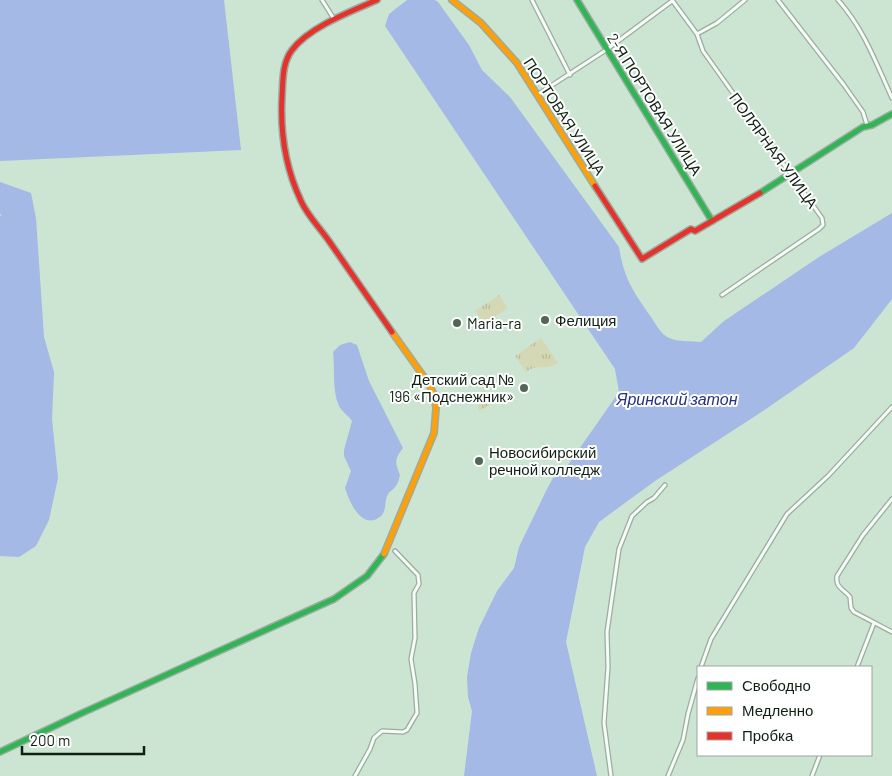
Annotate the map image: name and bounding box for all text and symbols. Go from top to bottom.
street label: 2-Я ПОРТОВАЯ УЛИЦА [604,30,706,178]
street label: ПОРТОВАЯ УЛИЦА [520,54,610,178]
street label: ПОЛЯРНАЯ УЛИЦА [726,89,822,211]
place label: Фелиция [555,311,616,329]
place label: Maria-ra [467,314,521,332]
marker: Фелиция [539,314,551,326]
marker: Maria-ra [451,317,463,329]
place label: Детский сад № 196 «Подснежник» [389,370,514,405]
marker: Детский сад № 196 «Подснежник» [518,382,530,394]
water label: Яринский затон [616,389,738,408]
place label: Новосибирский речной колледж [489,443,600,478]
marker: Новосибирский речной колледж [473,455,485,467]
legend [697,666,872,756]
text: Свободно [742,676,811,694]
text: Медленно [742,701,813,719]
scale bar [22,724,145,756]
text: Пробка [742,726,794,744]
text: 200 m [30,731,70,749]

